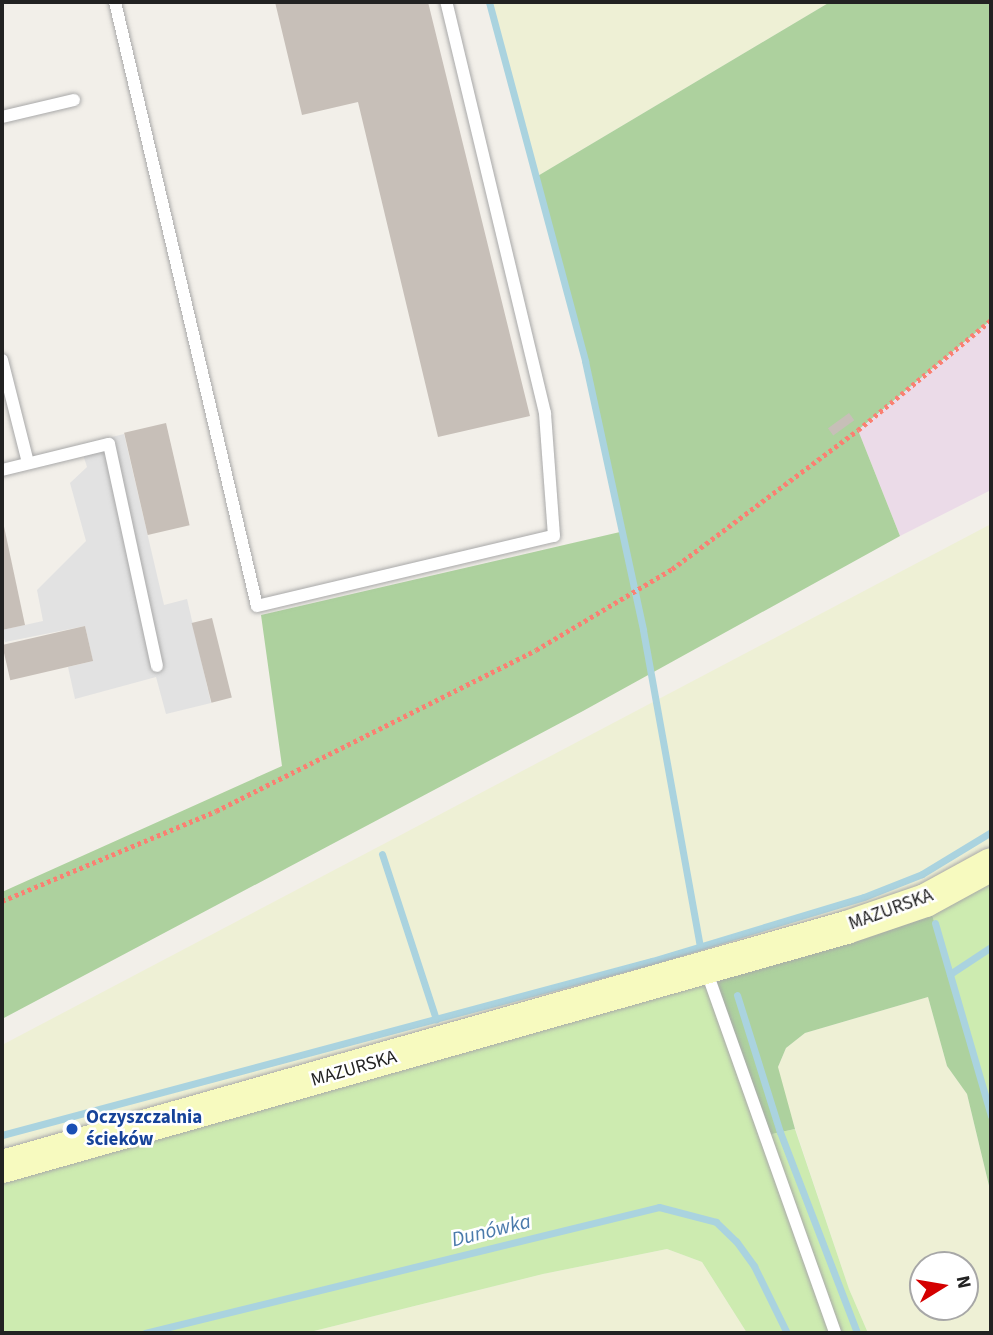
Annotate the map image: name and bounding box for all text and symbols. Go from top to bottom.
street label: MAZURSKA [846,884,936,936]
street label: MAZURSKA [309,1046,399,1092]
place label: Oczyszczalnia ścieków [86,1107,202,1151]
marker: Oczyszczalnia ścieków [64,1121,80,1137]
water label: Dunówka [449,1208,533,1252]
north arrow [909,1251,979,1321]
text: N [949,1273,978,1291]

